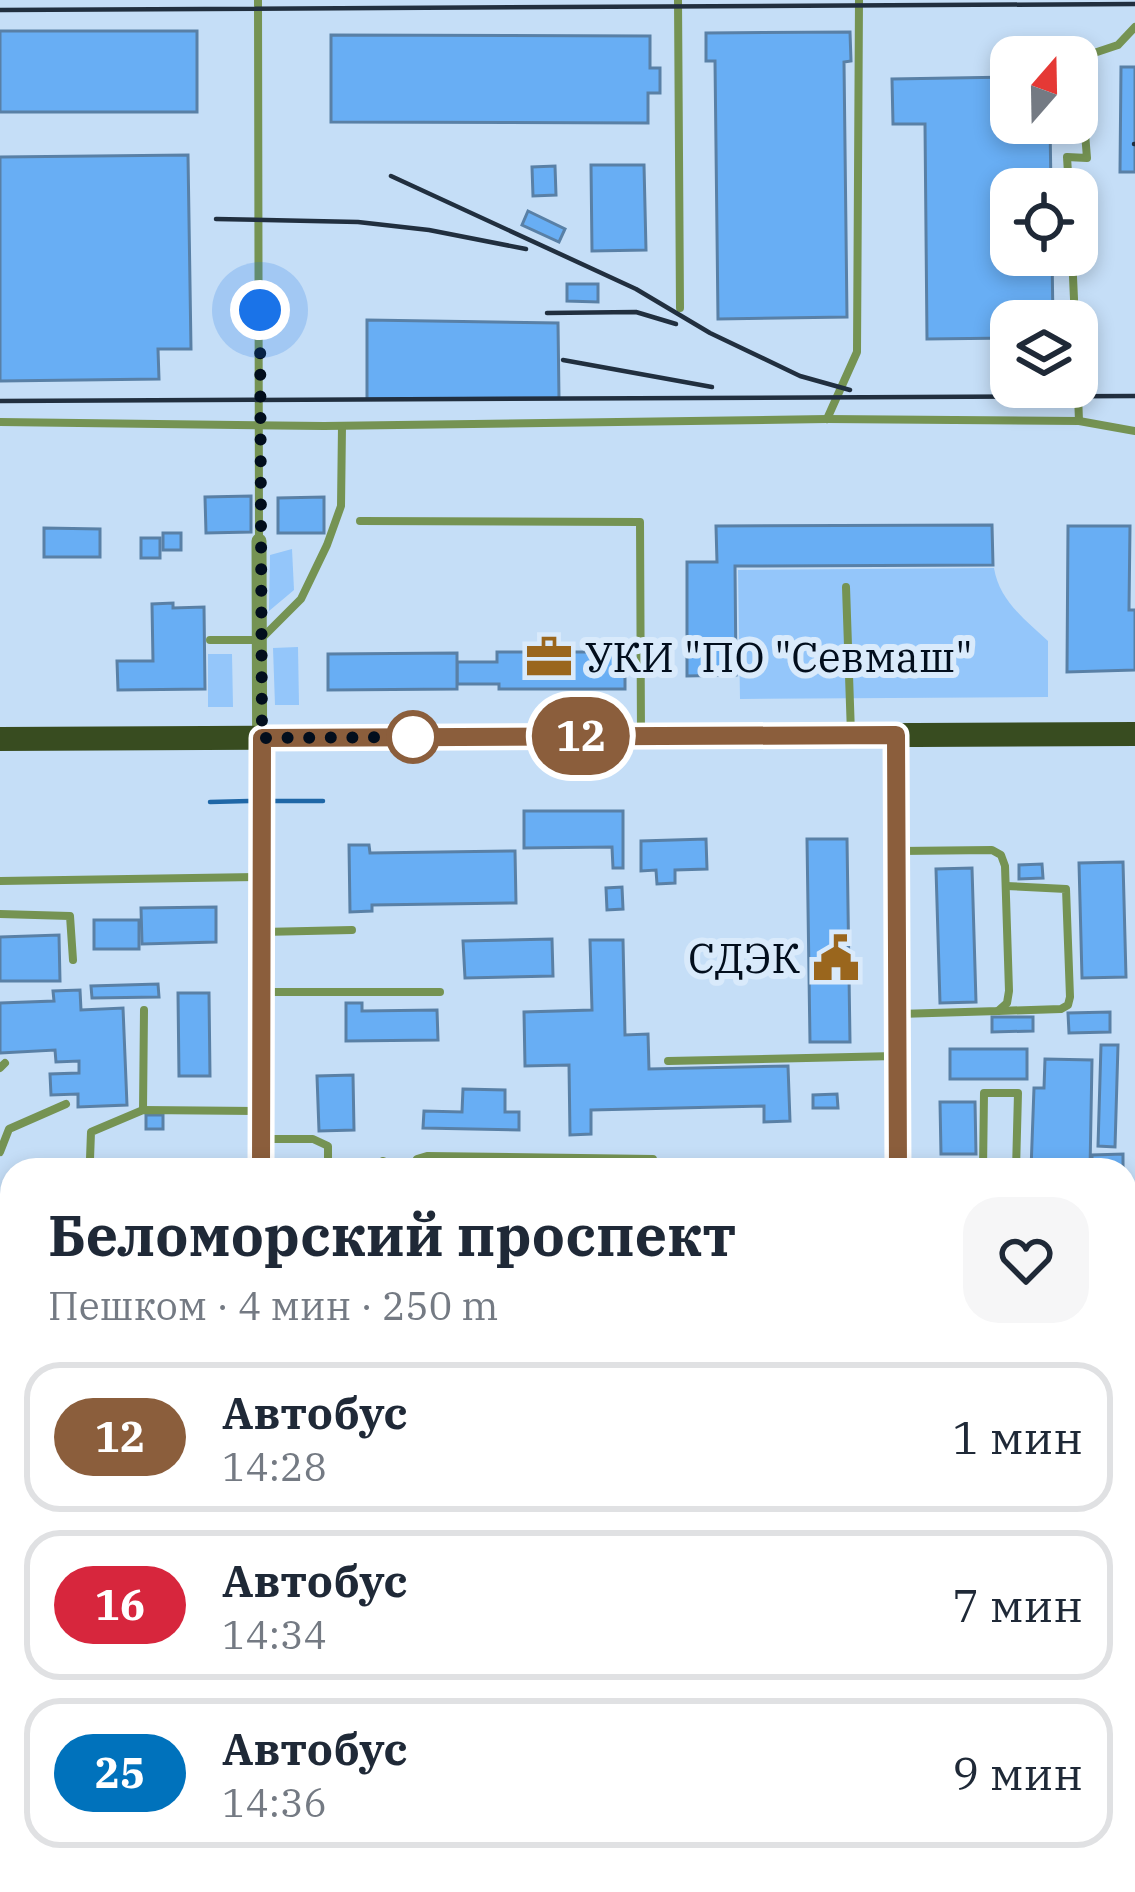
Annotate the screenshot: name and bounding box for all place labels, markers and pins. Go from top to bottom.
place label: УКИ "ПО "Севмаш" [585,629,973,684]
office icon: УКИ "ПО "Севмаш" [524,632,574,682]
unlabelled marker [388,712,438,762]
place label: СДЭК [688,930,800,985]
public building icon: СДЭК [811,933,861,983]

